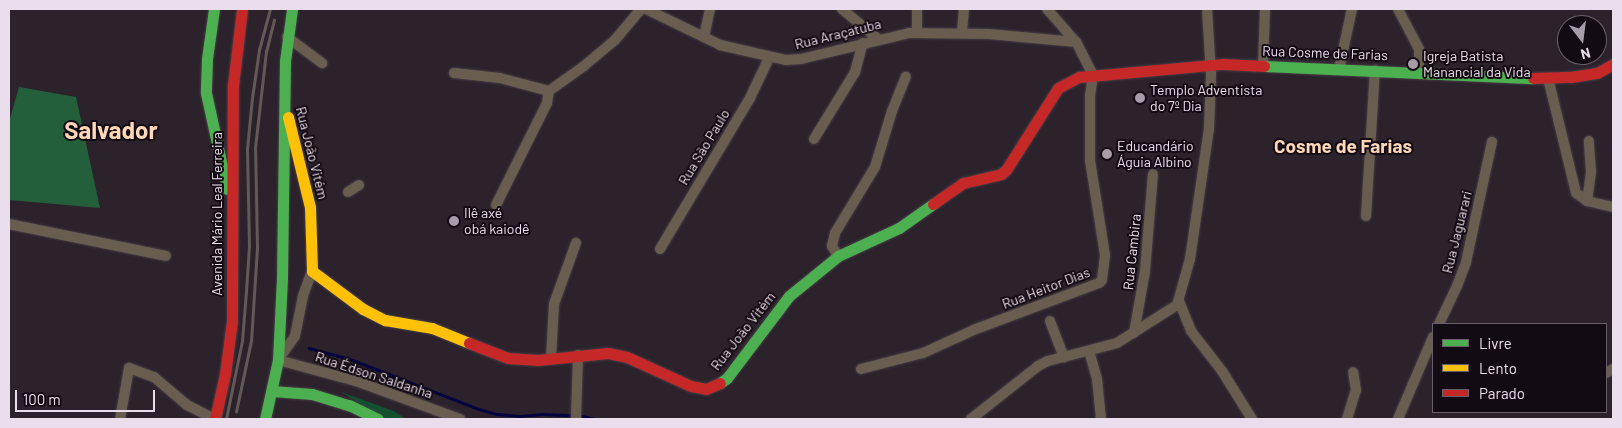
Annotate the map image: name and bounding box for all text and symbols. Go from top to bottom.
street label: Rua Araçatuba [793,15,883,53]
north arrow [1557,15,1607,65]
street label: Rua Cosme de Farias [1262,42,1388,64]
text: N [1579,45,1592,63]
place label: Igreja Batista Manancial da Vida [1423,48,1531,80]
marker: Igreja Batista Manancial da Vida [1407,58,1419,70]
place label: Templo Adventista do 7º Dia [1150,82,1262,114]
marker: Templo Adventista do 7º Dia [1134,92,1146,104]
street label: Rua João Vitém [292,105,332,201]
street label: Rua São Paulo [675,106,733,188]
district label: Salvador [64,116,158,144]
street label: Avenida Mário Leal Ferreira [209,132,225,296]
district label: Cosme de Farias [1274,135,1412,157]
place label: Educandário Águia Albino [1117,138,1194,170]
marker: Educandário Águia Albino [1101,148,1113,160]
street label: Rua Jaguarari [1439,189,1475,275]
place label: Ilê axé obá kaiodê [464,205,530,238]
street label: Rua Cambira [1120,213,1144,291]
marker: Ilê axé obá kaiodê [448,215,460,227]
street label: Rua Heitor Dias [1000,264,1092,312]
street label: Rua João Vitém [707,288,779,374]
legend [1432,323,1607,413]
text: Livre [1479,334,1512,352]
street label: Rua Édson Saldanha [313,348,435,402]
text: Lento [1479,359,1517,377]
scale bar [18,380,158,412]
text: Parado [1479,384,1525,402]
text: 100 m [23,390,61,408]

